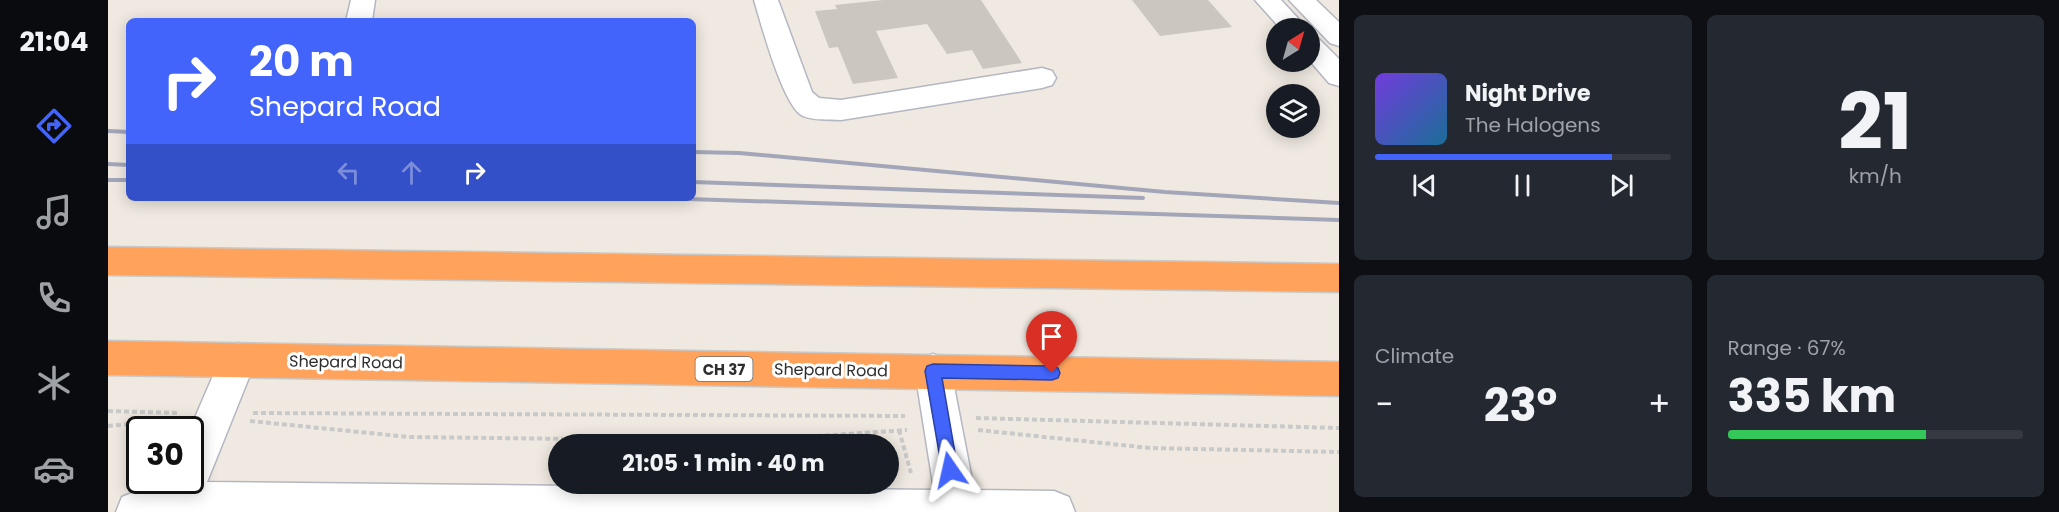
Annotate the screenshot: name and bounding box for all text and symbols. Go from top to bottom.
north arrow [1266,18,1320,72]
map controls [1266,18,1320,138]
text: 21:04 [19,23,89,60]
text: 20 m [249,32,354,91]
icon: right [150,42,228,120]
text: 21 [1838,67,1912,176]
text: Night Drive [1465,78,1591,109]
button: layers [1266,84,1320,138]
text: Shepard Road [249,88,441,125]
icon: directions [33,105,75,147]
text: The Halogens [1465,111,1601,139]
icon: left [332,156,365,189]
icon: ahead [395,156,428,189]
icon: right [458,156,491,189]
text: km/h [1849,162,1902,190]
icon: previous [1408,169,1441,202]
icon: pause [1506,169,1539,202]
icon: next [1605,169,1638,202]
icon: music [33,191,75,233]
icon: phone [33,277,75,319]
pin [1026,311,1077,373]
icon: arrive [1035,320,1068,353]
text: Range · 67% [1728,334,1846,362]
text: Climate [1375,342,1454,370]
street label: Shepard Road [289,350,403,374]
road number: CH 37 [696,357,752,381]
street label: Shepard Road [774,358,888,382]
icon: climate [33,362,75,404]
text: 335 km [1728,365,1896,428]
text: 23° [1484,374,1557,437]
text: − [1375,381,1393,428]
text: + [1648,381,1671,428]
speed limit sign: 30 [126,416,204,494]
position arrow [918,438,982,502]
icon: car [33,448,75,490]
text: 21:05 · 1 min · 40 m [622,448,825,479]

